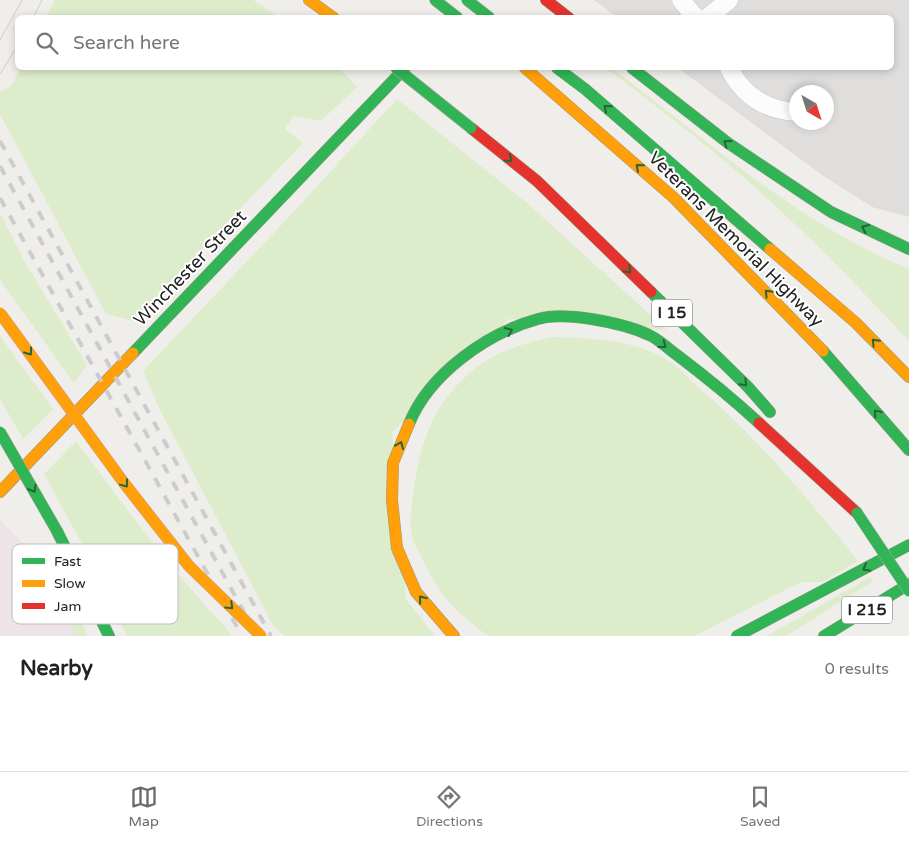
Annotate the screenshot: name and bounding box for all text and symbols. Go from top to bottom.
search box [15,15,894,70]
icon: search [33,29,61,57]
text: Search here [73,32,180,54]
north arrow [789,85,834,130]
one-way arrow [604,105,613,114]
one-way arrow [723,140,733,149]
street label: Veterans Memorial Highway [644,147,829,332]
one-way arrow [503,153,512,161]
one-way arrow [636,164,645,173]
street label: Winchester Street [129,205,251,331]
one-way arrow [861,224,870,235]
one-way arrow [622,264,631,273]
one-way arrow [765,290,774,299]
road number: I 15 [652,300,692,326]
one-way arrow [504,327,513,338]
one-way arrow [872,338,881,347]
one-way arrow [657,339,666,347]
one-way arrow [23,346,32,356]
one-way arrow [738,377,747,386]
one-way arrow [874,410,883,419]
one-way arrow [394,441,404,449]
one-way arrow [119,478,127,487]
one-way arrow [27,484,37,493]
legend [12,544,178,624]
text: Fast [54,553,82,570]
one-way arrow [862,562,871,572]
text: Slow [54,575,86,592]
one-way arrow [419,596,428,605]
road number: I 215 [842,596,892,624]
text: Jam [54,598,81,615]
one-way arrow [225,600,234,609]
text: Nearby [20,656,93,681]
text: 0 results [825,659,889,679]
tab: Map [129,783,159,830]
tab: Directions [416,783,483,830]
tab: Saved [740,783,780,830]

